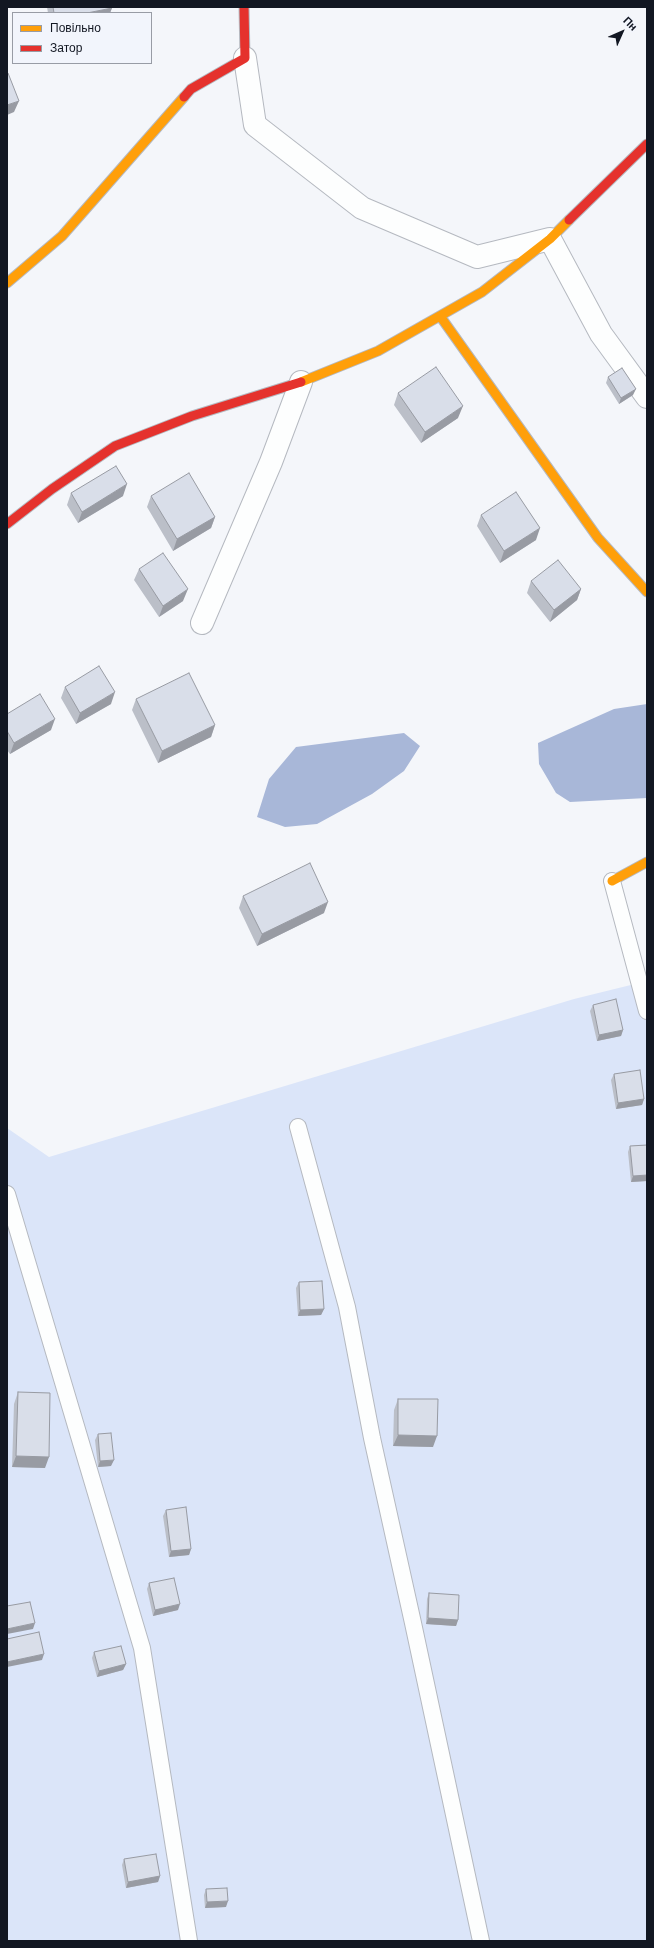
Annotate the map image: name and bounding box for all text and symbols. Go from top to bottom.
legend [12,12,152,64]
north arrow [602,12,642,52]
text: Пн [621,14,640,33]
text: Повільно [50,21,101,35]
text: Затор [50,41,82,55]

